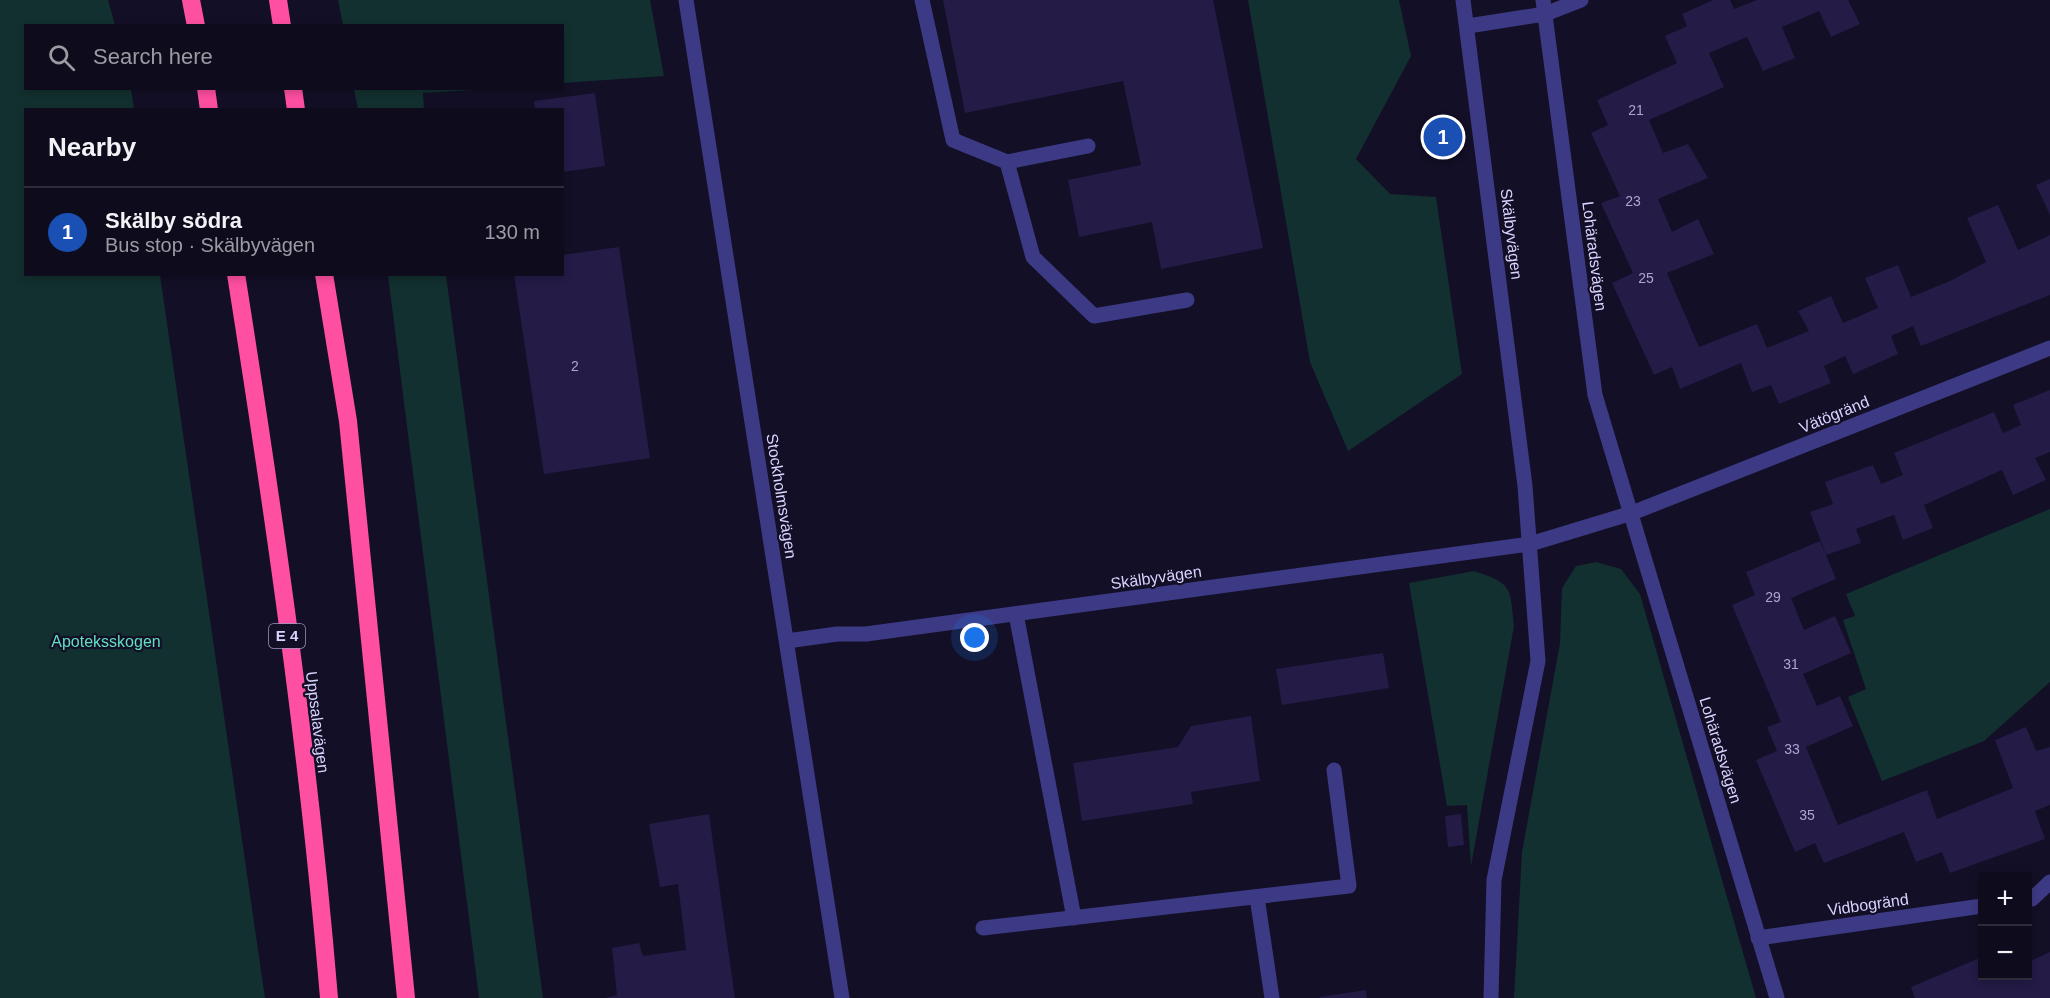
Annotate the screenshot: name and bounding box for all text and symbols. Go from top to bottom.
search box [24,24,564,90]
icon: search [45,41,78,74]
text: Search here [93,44,213,69]
house number: 21 [1628,102,1644,118]
pin: 1 [1424,114,1462,160]
text: Nearby [48,132,136,162]
street label: Skälbyvägen [1497,188,1526,281]
house number: 23 [1625,193,1641,209]
street label: Lohäradsvägen [1579,200,1610,312]
text: Skälby södra [105,208,242,233]
text: 1 [62,221,73,243]
text: 130 m [484,221,540,243]
text: Bus stop · Skälbyvägen [105,234,315,256]
house number: 25 [1638,270,1654,286]
house number: 2 [571,358,579,374]
street label: Vätögränd [1797,393,1872,436]
street label: Stockholmsvägen [763,432,800,560]
street label: Skälbyvägen [1110,563,1203,592]
house number: 29 [1765,589,1781,605]
your location [960,623,989,652]
road number: E 4 [269,624,305,648]
park label: Apoteksskogen [51,633,161,650]
house number: 31 [1783,656,1799,672]
street label: Uppsalavägen [303,670,332,774]
street label: Lohäradsvägen [1696,695,1745,805]
house number: 33 [1784,741,1800,757]
house number: 35 [1799,807,1815,823]
map controls [1978,872,2032,980]
button: + [1978,872,2032,926]
street label: Vidbogränd [1827,890,1910,919]
button: − [1978,926,2032,980]

